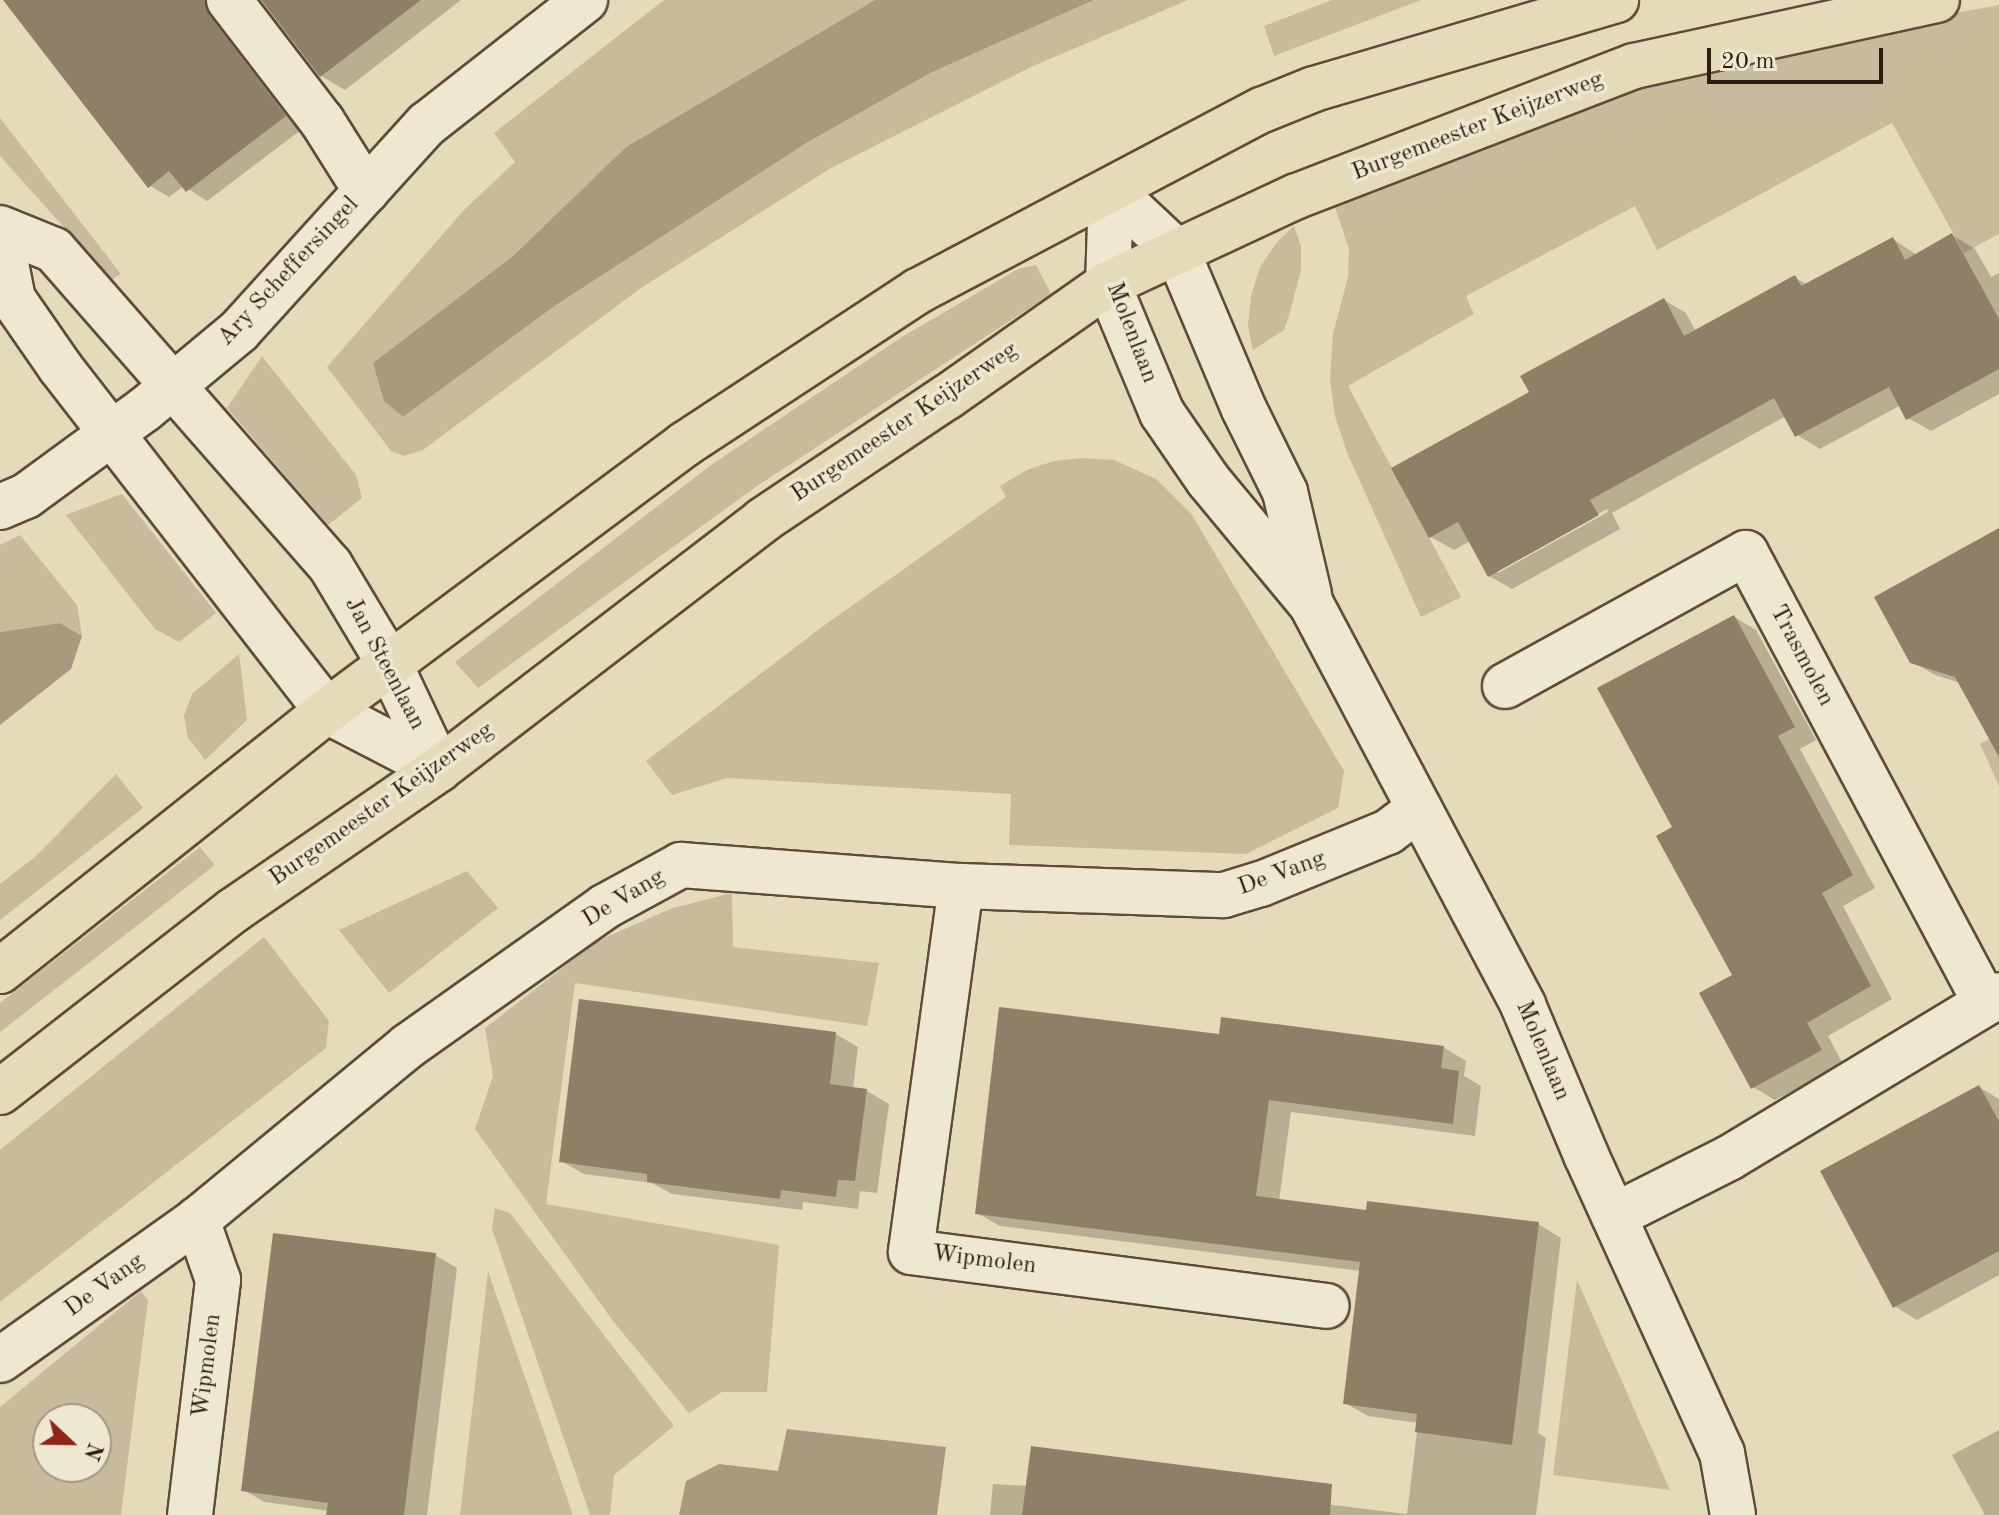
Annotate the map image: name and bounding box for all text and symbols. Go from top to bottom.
scale bar [1711,32,1887,82]
text: 20 m [1721,50,1775,74]
street label: Burgemeester Keijzerweg [1348,66,1608,188]
street label: Ary Scheffersingel [212,191,366,353]
street label: Molenlaan [1099,279,1163,387]
street label: Burgemeester Keijzerweg [786,336,1024,510]
street label: Jan Steenlaan [337,593,431,735]
street label: Trasmolen [1762,600,1840,712]
street label: Burgemeester Keijzerweg [264,717,500,893]
street label: De Vang [1234,845,1330,903]
street label: De Vang [578,863,670,935]
street label: Molenlaan [1508,997,1576,1105]
street label: Wipmolen [930,1240,1038,1282]
street label: De Vang [60,1248,150,1324]
street label: Wipmolen [187,1312,229,1420]
north arrow [32,1403,112,1483]
text: N [79,1439,106,1463]

